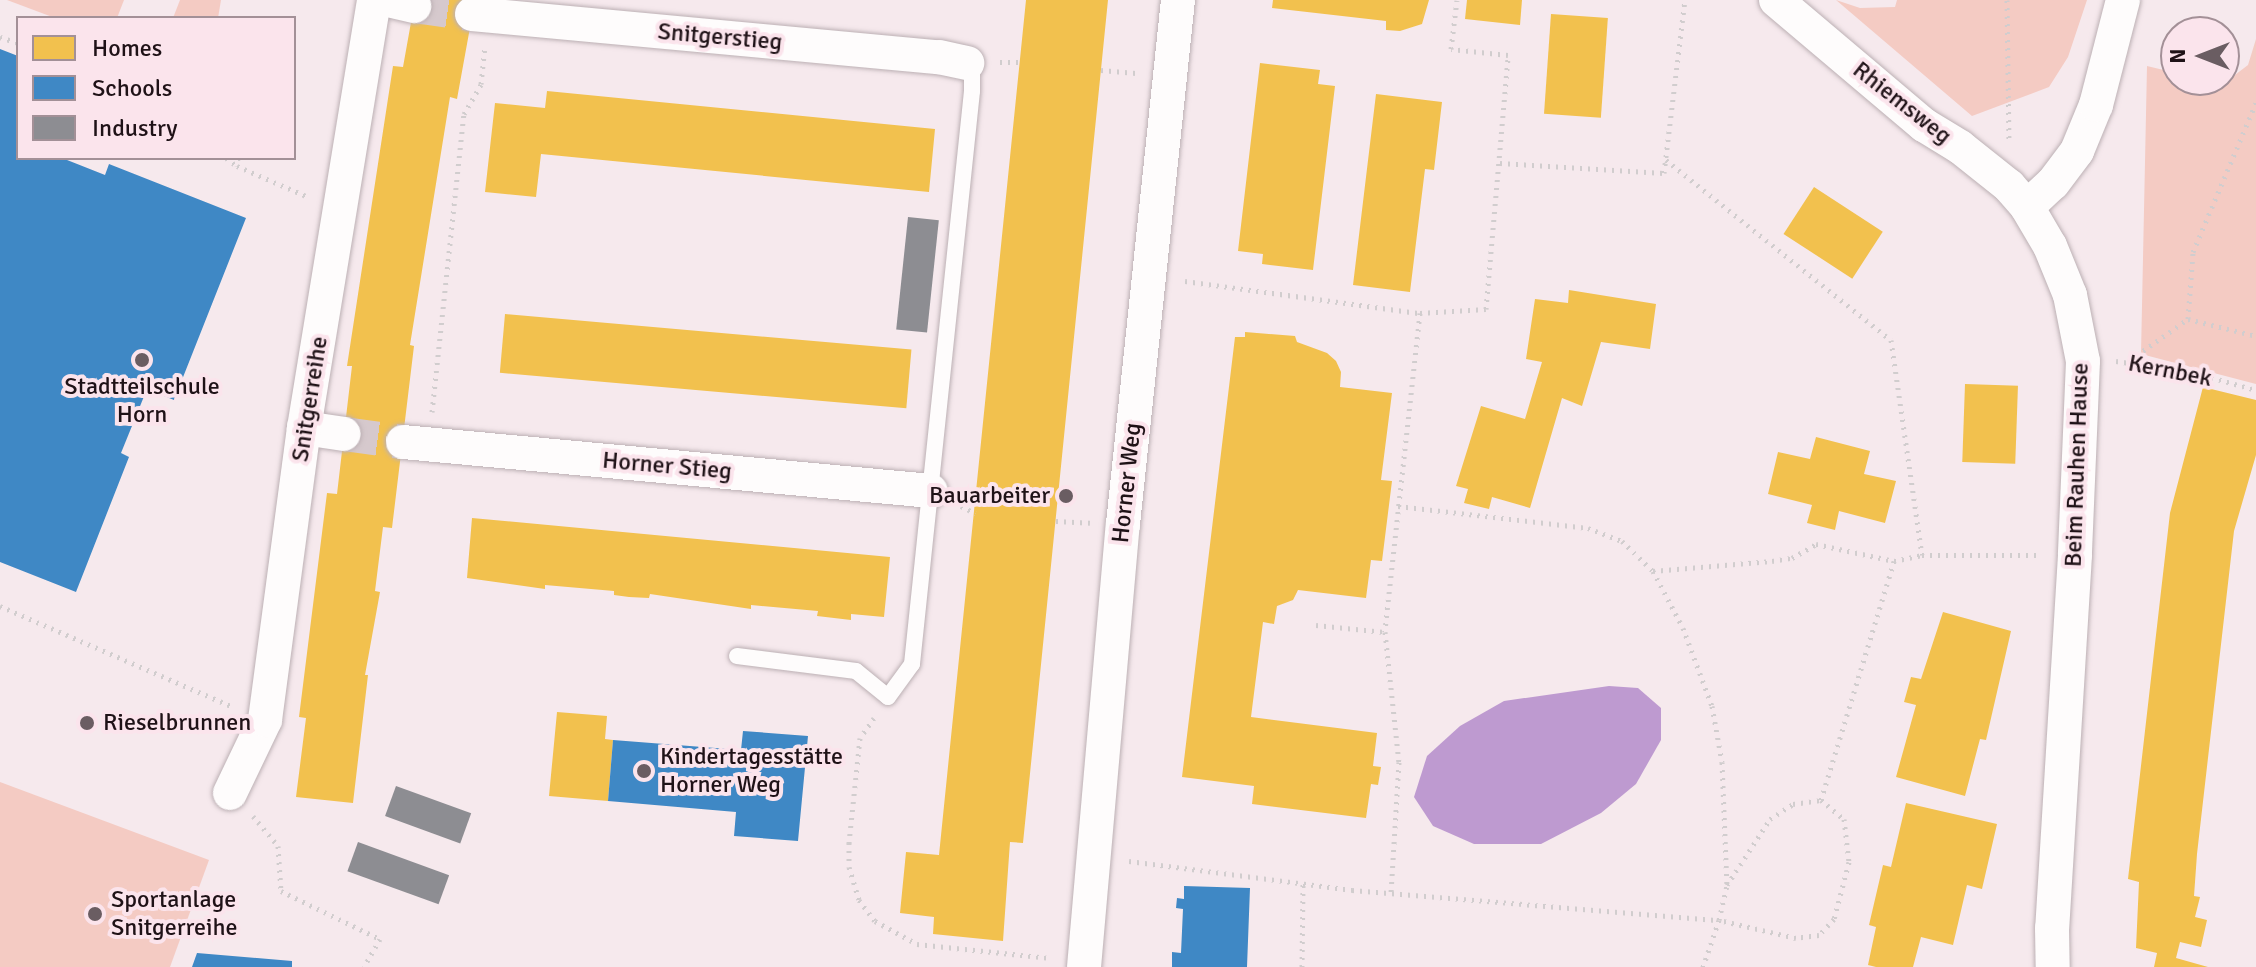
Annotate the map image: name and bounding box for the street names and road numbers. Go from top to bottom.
street label: Snitgerstieg [657,17,783,57]
street label: Rhiemsweg [1847,56,1957,150]
street label: Snitgerreihe [286,334,334,464]
street label: Kernbek [2126,349,2214,393]
street label: Beim Rauhen Hause [2059,362,2095,568]
street label: Horner Weg [1106,421,1148,545]
street label: Horner Stieg [601,446,733,486]

